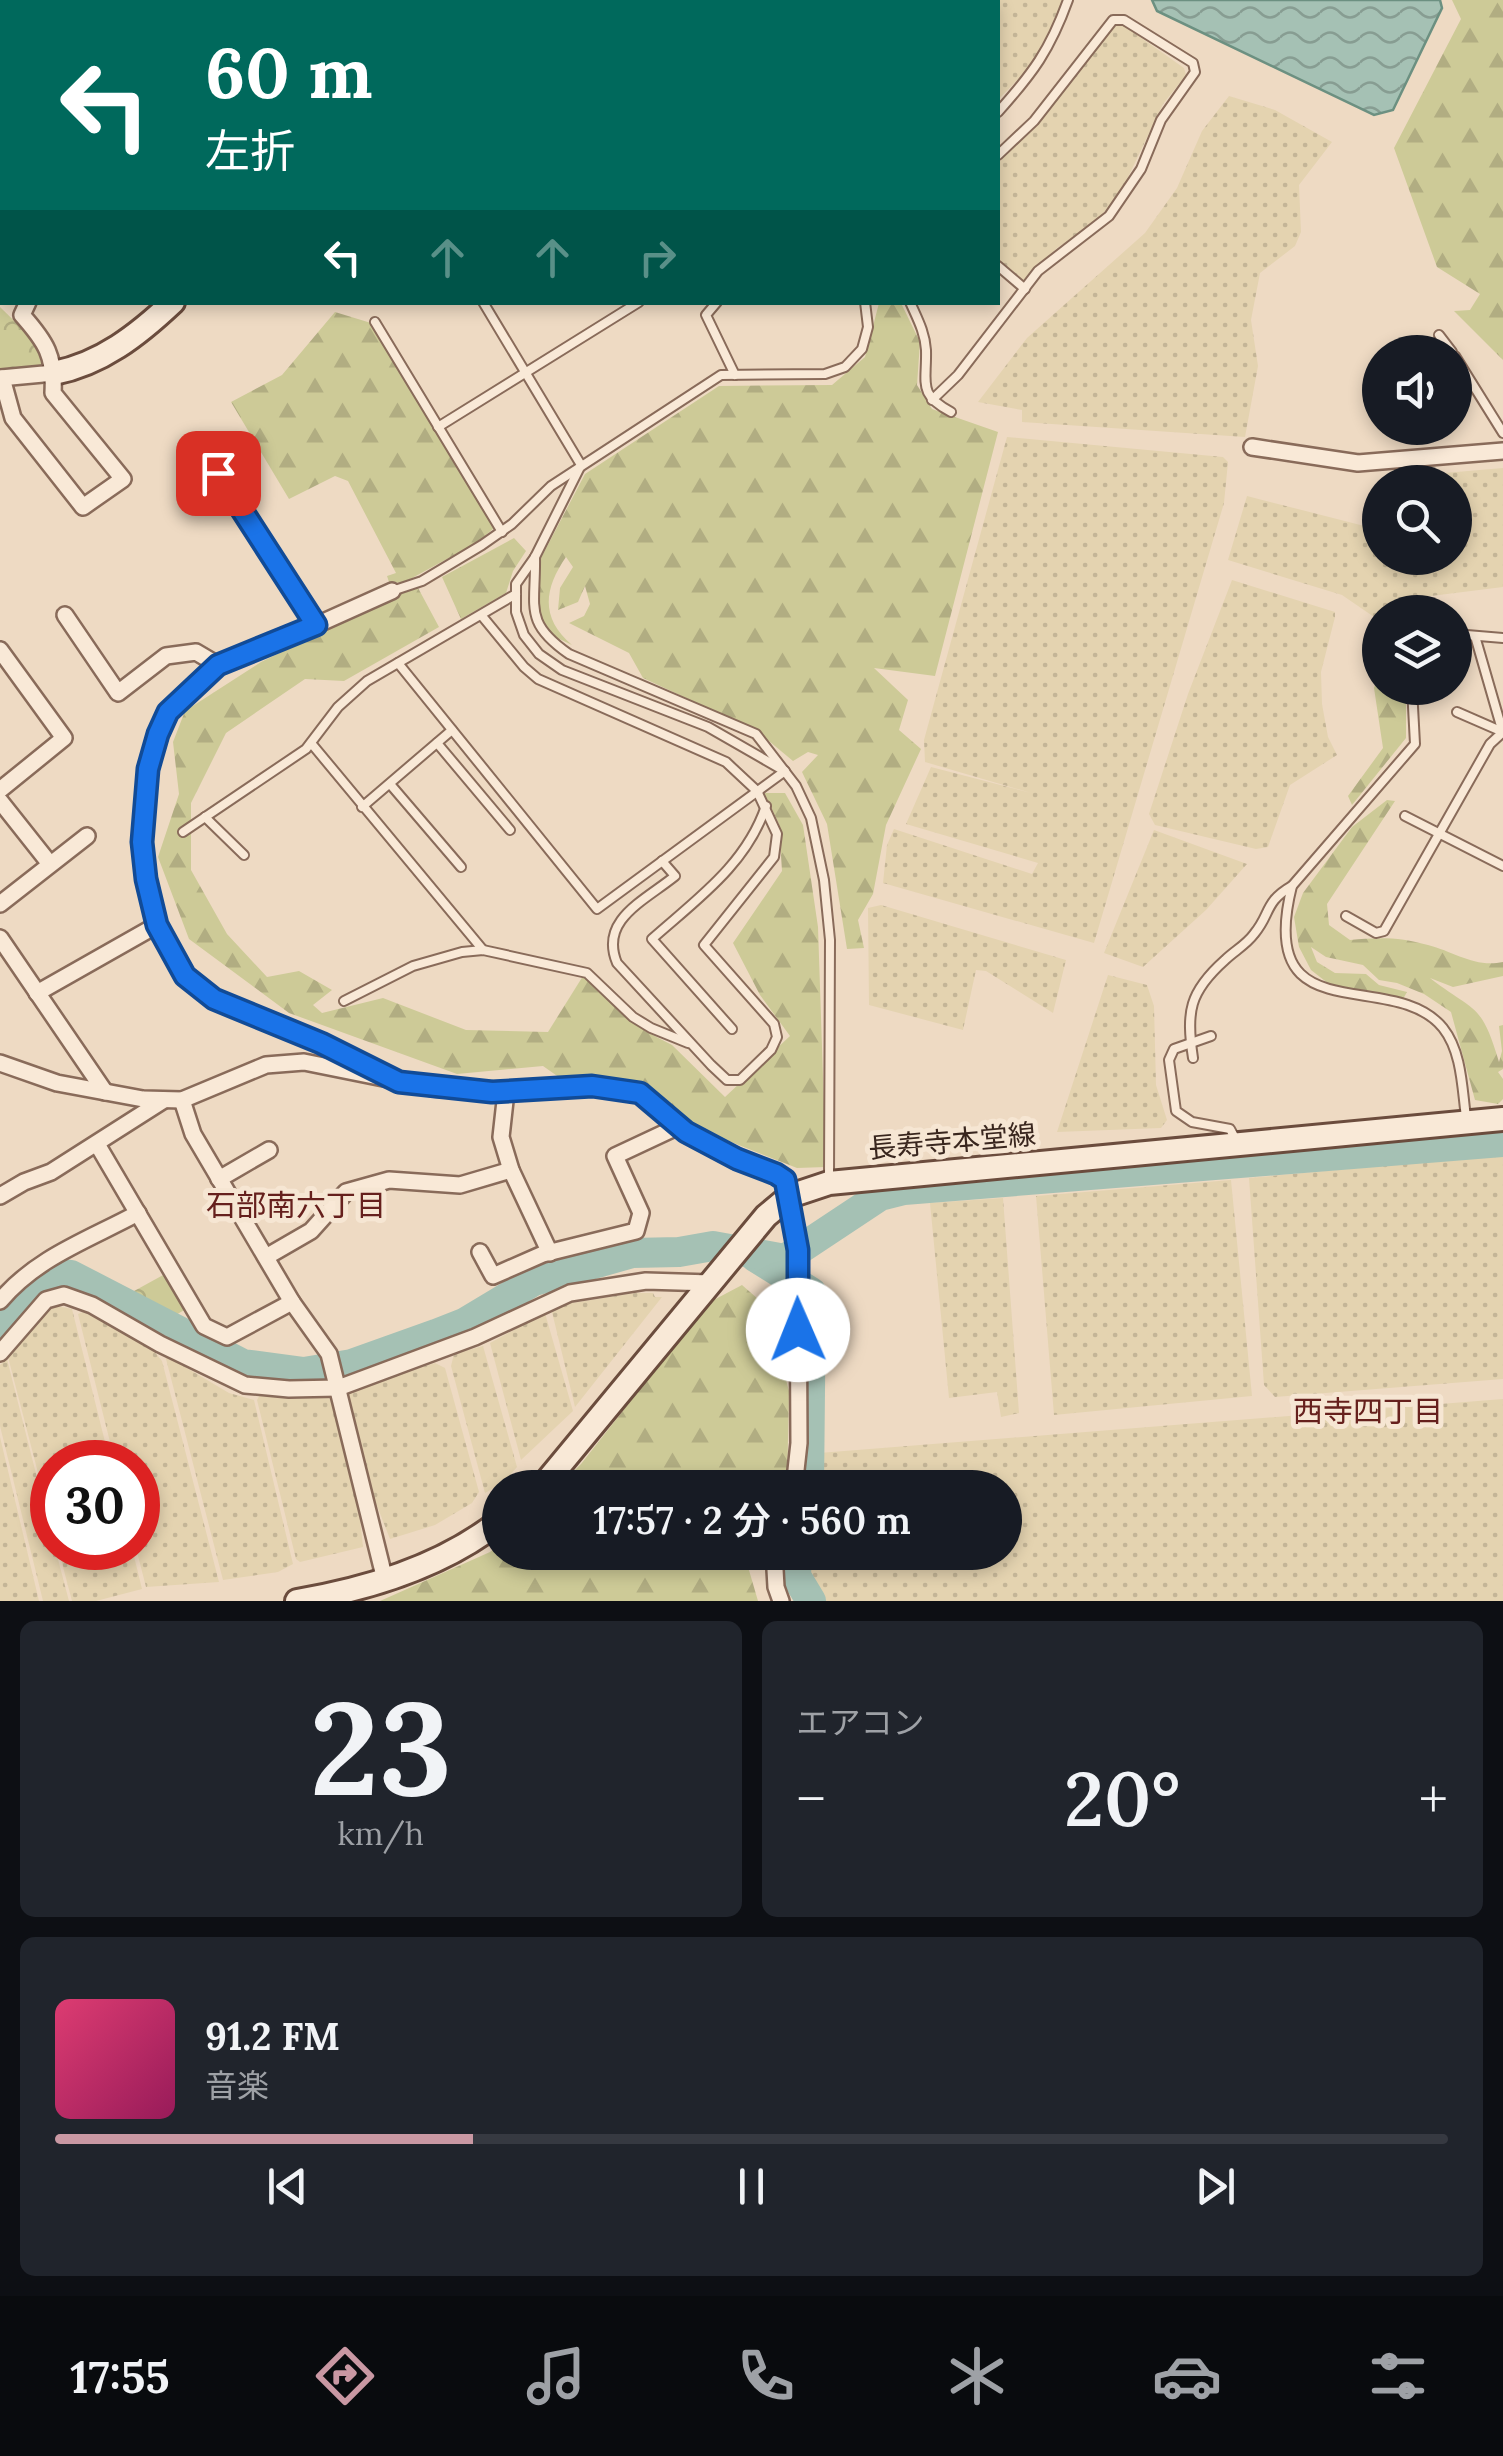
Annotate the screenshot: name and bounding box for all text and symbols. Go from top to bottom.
text: 60 m [205,28,373,117]
icon: left [40,40,170,170]
text: 左折 [205,122,295,179]
icon: left [315,230,370,285]
icon: ahead [420,230,475,285]
icon: ahead [525,230,580,285]
icon: right [630,230,685,285]
map controls [1362,335,1472,705]
button: sound [1362,335,1472,445]
pin [176,431,261,516]
icon: arrive [191,446,246,501]
button: search [1362,465,1472,575]
button: layers [1362,595,1472,705]
street label: 長寿寺本堂線 [867,1116,1037,1166]
district label: 石部南六丁目 [206,1186,386,1224]
position arrow [746,1278,850,1382]
district label: 西寺四丁目 [1293,1392,1443,1430]
speed limit sign: 30 [30,1440,160,1570]
text: 17:57 · 2 分 · 560 m [593,1496,911,1544]
text: 23 [310,1664,452,1831]
text: エアコン [797,1702,925,1743]
text: 20° [1064,1751,1181,1847]
text: − [797,1764,826,1834]
text: + [1419,1764,1448,1834]
text: km/h [338,1813,424,1854]
text: 91.2 FM [205,2012,340,2060]
text: 音楽 [205,2065,269,2106]
icon: previous [260,2159,315,2214]
icon: pause [724,2159,779,2214]
icon: next [1188,2159,1243,2214]
icon: directions [310,2341,380,2411]
icon: music [521,2341,591,2411]
icon: phone [731,2341,801,2411]
icon: climate [942,2341,1012,2411]
icon: car [1152,2341,1222,2411]
icon: filters [1363,2341,1433,2411]
text: 17:55 [70,2348,170,2405]

